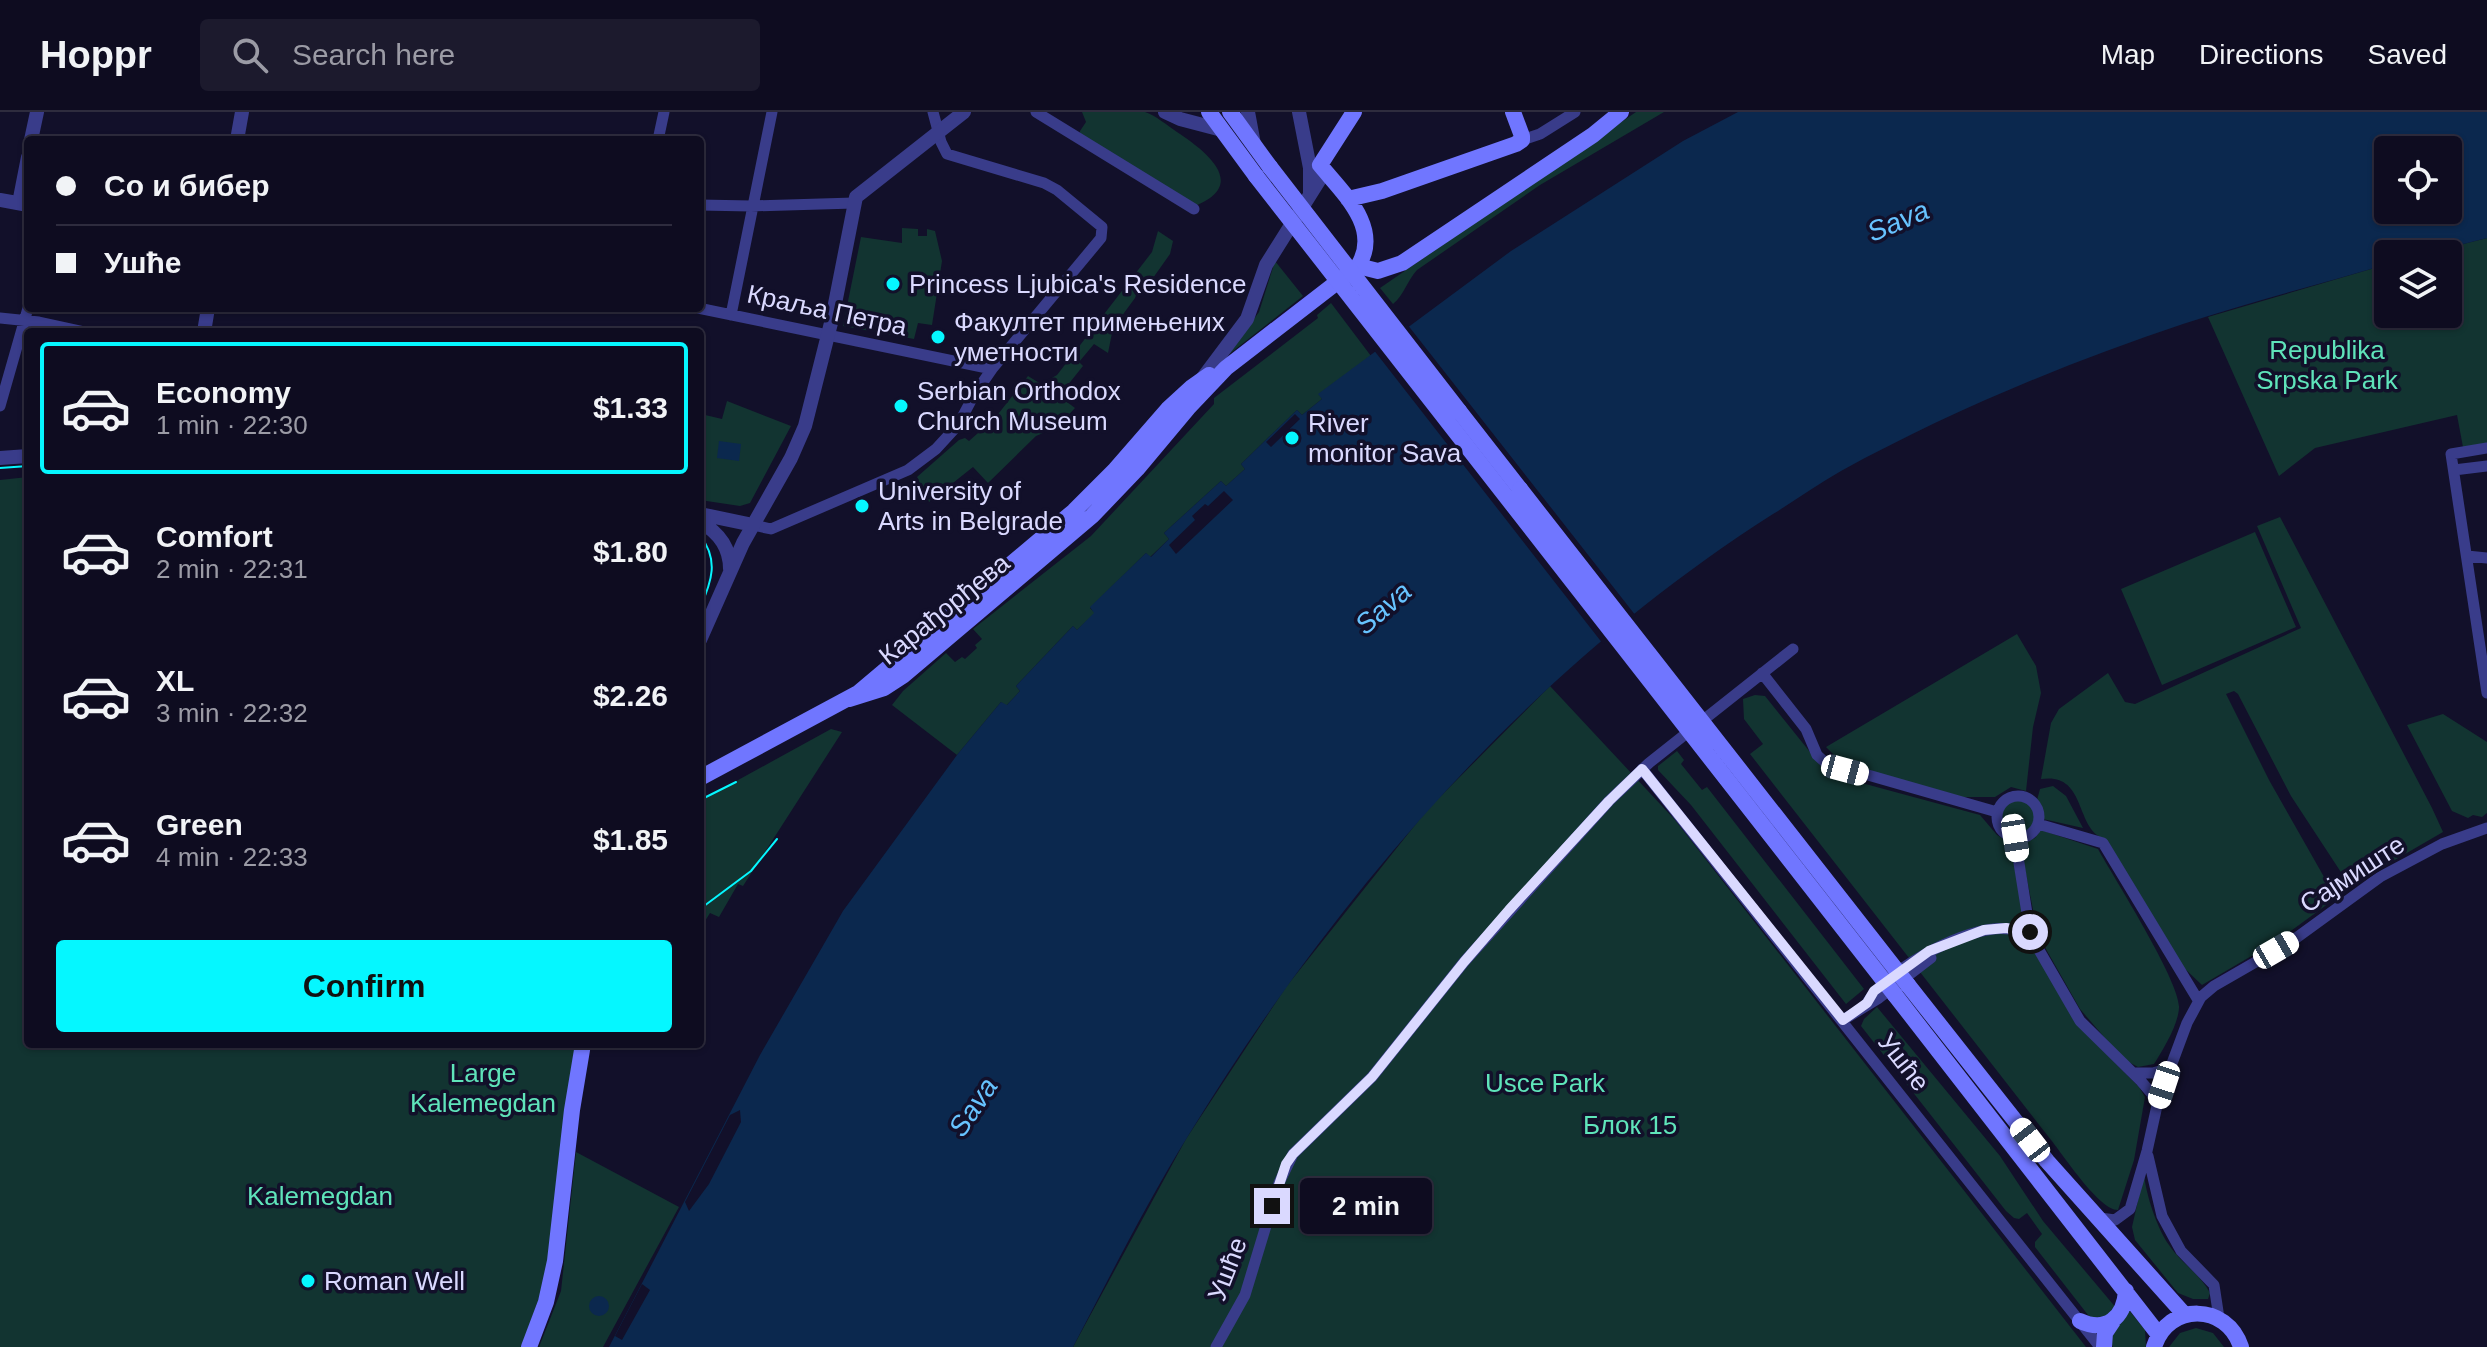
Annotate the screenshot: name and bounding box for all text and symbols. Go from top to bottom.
search box [200,19,760,91]
icon: search [228,33,272,77]
text: Hoppr [40,34,152,76]
text: Search here [292,38,455,71]
text: Map [2101,39,2155,70]
text: Directions [2199,39,2324,70]
text: Saved [2368,39,2447,70]
map controls [2374,136,2462,328]
button: locate [2374,136,2462,224]
text: Со и бибер [104,169,270,202]
water label: Sava [1863,194,1933,248]
button: layers [2374,240,2462,328]
text: Ушће [104,246,182,279]
place label: Princess Ljubica's Residence [909,269,1246,299]
marker: Princess Ljubica's Residence [884,275,902,293]
street label: Краља Петра [744,278,910,342]
place label: Факултет примењених уметности [954,307,1225,367]
marker: Факултет примењених уметности [929,328,947,346]
park label: Republika Srpska Park [2256,335,2399,395]
icon: car [60,372,132,444]
text: Economy [156,376,291,409]
place label: Serbian Orthodox Church Museum [917,376,1121,436]
text: $1.33 [593,391,668,424]
marker: Serbian Orthodox Church Museum [892,397,910,415]
place label: River monitor Sava [1308,408,1462,468]
text: 1 min · 22:30 [156,410,308,440]
marker: River monitor Sava [1283,429,1301,447]
place label: University of Arts in Belgrade [878,476,1063,536]
marker: University of Arts in Belgrade [853,497,871,515]
icon: car [60,516,132,588]
text: Comfort [156,520,273,553]
text: $1.80 [593,535,668,568]
street label: Карађорђева [873,547,1016,671]
text: 2 min · 22:31 [156,554,308,584]
water label: Sava [1349,575,1417,641]
icon: car [60,660,132,732]
text: XL [156,664,194,697]
text: $2.26 [593,679,668,712]
text: 3 min · 22:32 [156,698,308,728]
car [1819,752,1871,788]
icon: car [60,804,132,876]
text: Green [156,808,243,841]
car [1999,812,2031,864]
text: $1.85 [593,823,668,856]
street label: Сајмиште [2294,829,2410,919]
text: 4 min · 22:33 [156,842,308,872]
route start [2012,914,2048,950]
car [2249,928,2303,972]
button: Confirm [56,940,672,1032]
street label: Ушће [1872,1027,1936,1097]
park label: Large Kalemegdan [410,1058,556,1118]
car [2145,1058,2183,1112]
park label: Usce Park [1485,1068,1606,1098]
water label: Sava [942,1072,1004,1142]
park label: Блок 15 [1583,1110,1677,1140]
car [2006,1114,2054,1166]
callout: 2 min [1300,1178,1432,1234]
park label: Kalemegdan [247,1181,393,1211]
route end [1254,1188,1290,1224]
text: 2 min [1332,1191,1400,1221]
street label: Ушће [1201,1233,1253,1305]
place label: Roman Well [324,1266,465,1296]
marker: Roman Well [299,1272,317,1290]

